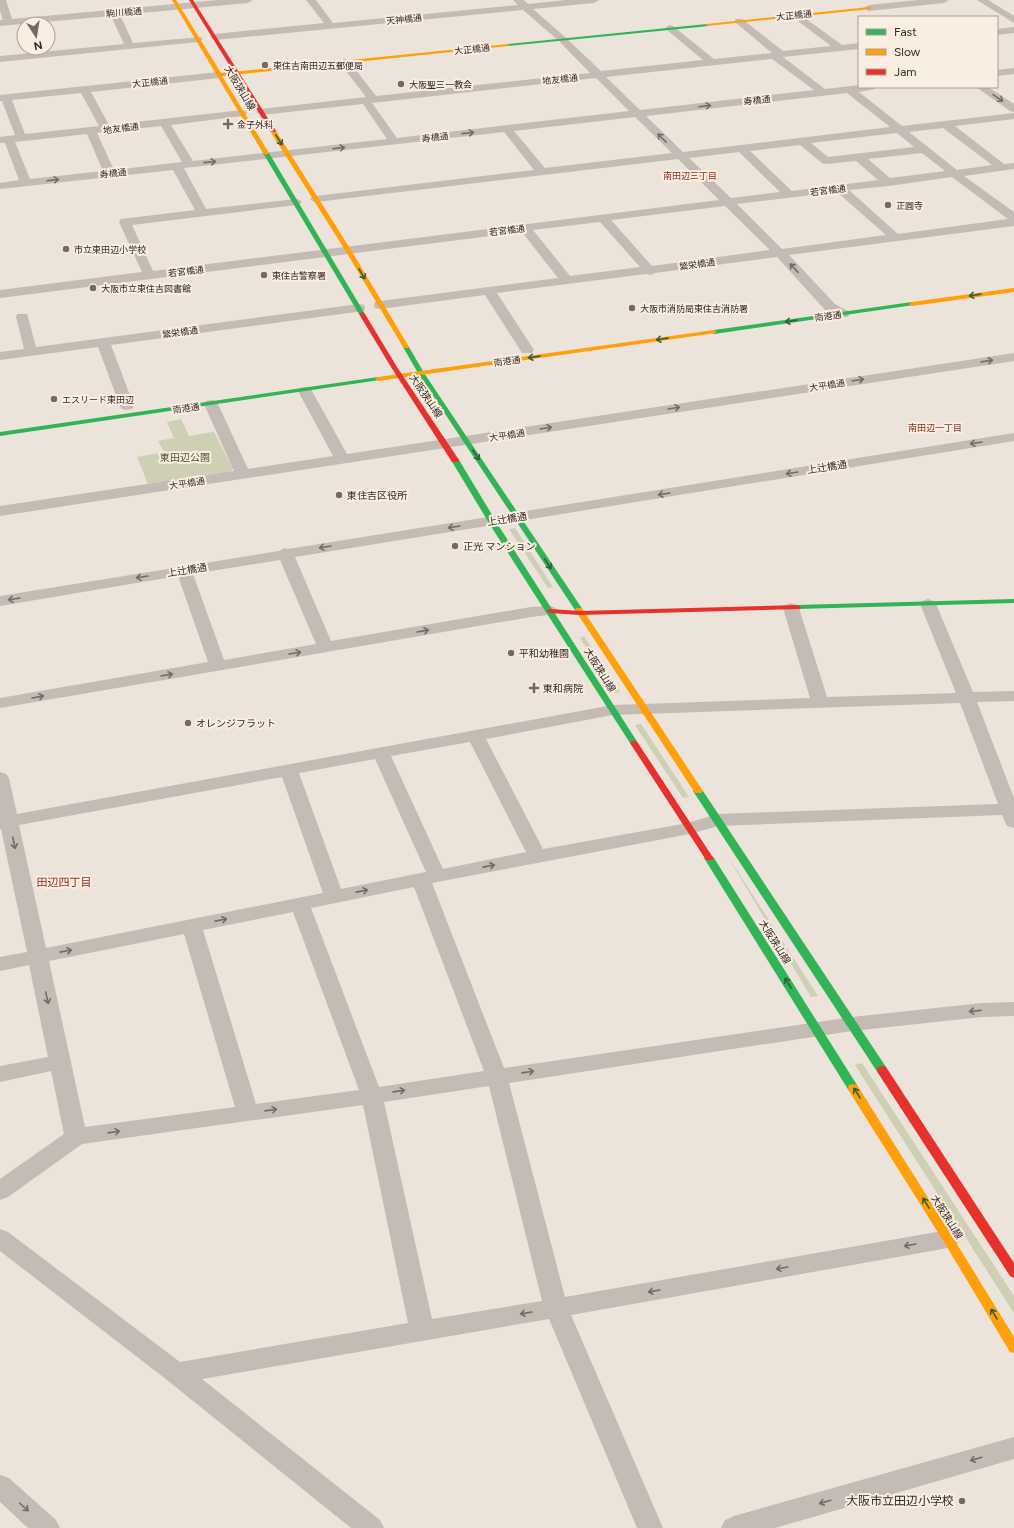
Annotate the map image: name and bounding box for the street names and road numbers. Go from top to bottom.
street label: 駒川橋通 [106,5,142,19]
street label: 大正橋通 [776,8,812,22]
street label: 天神橋通 [386,12,422,26]
street label: 大正橋通 [454,42,490,56]
street label: 大阪狭山線 [222,63,258,113]
street label: 地友橋通 [542,72,578,86]
street label: 大正橋通 [132,75,168,89]
street label: 寿橋通 [743,93,771,107]
street label: 地友橋通 [102,120,140,136]
street label: 寿橋通 [421,130,449,144]
street label: 寿橋通 [99,166,127,180]
street label: 若宮橋通 [809,182,847,198]
street label: 若宮橋通 [488,222,526,238]
street label: 繁栄橋通 [678,256,716,272]
street label: 若宮橋通 [167,263,205,279]
street label: 南港通 [814,309,842,323]
street label: 繁栄橋通 [161,324,199,340]
street label: 南港通 [493,354,521,368]
street label: 大阪狭山線 [407,372,445,420]
street label: 大平橋通 [808,377,846,393]
street label: 南港通 [172,401,200,415]
street label: 大平橋通 [488,427,526,443]
street label: 上辻橋通 [806,457,848,477]
street label: 大平橋通 [168,475,206,491]
street label: 上辻橋通 [486,509,528,529]
street label: 上辻橋通 [166,560,208,580]
street label: 大阪狭山線 [581,645,619,695]
street label: 大阪狭山線 [756,917,794,967]
street label: 大阪狭山線 [928,1192,966,1242]

